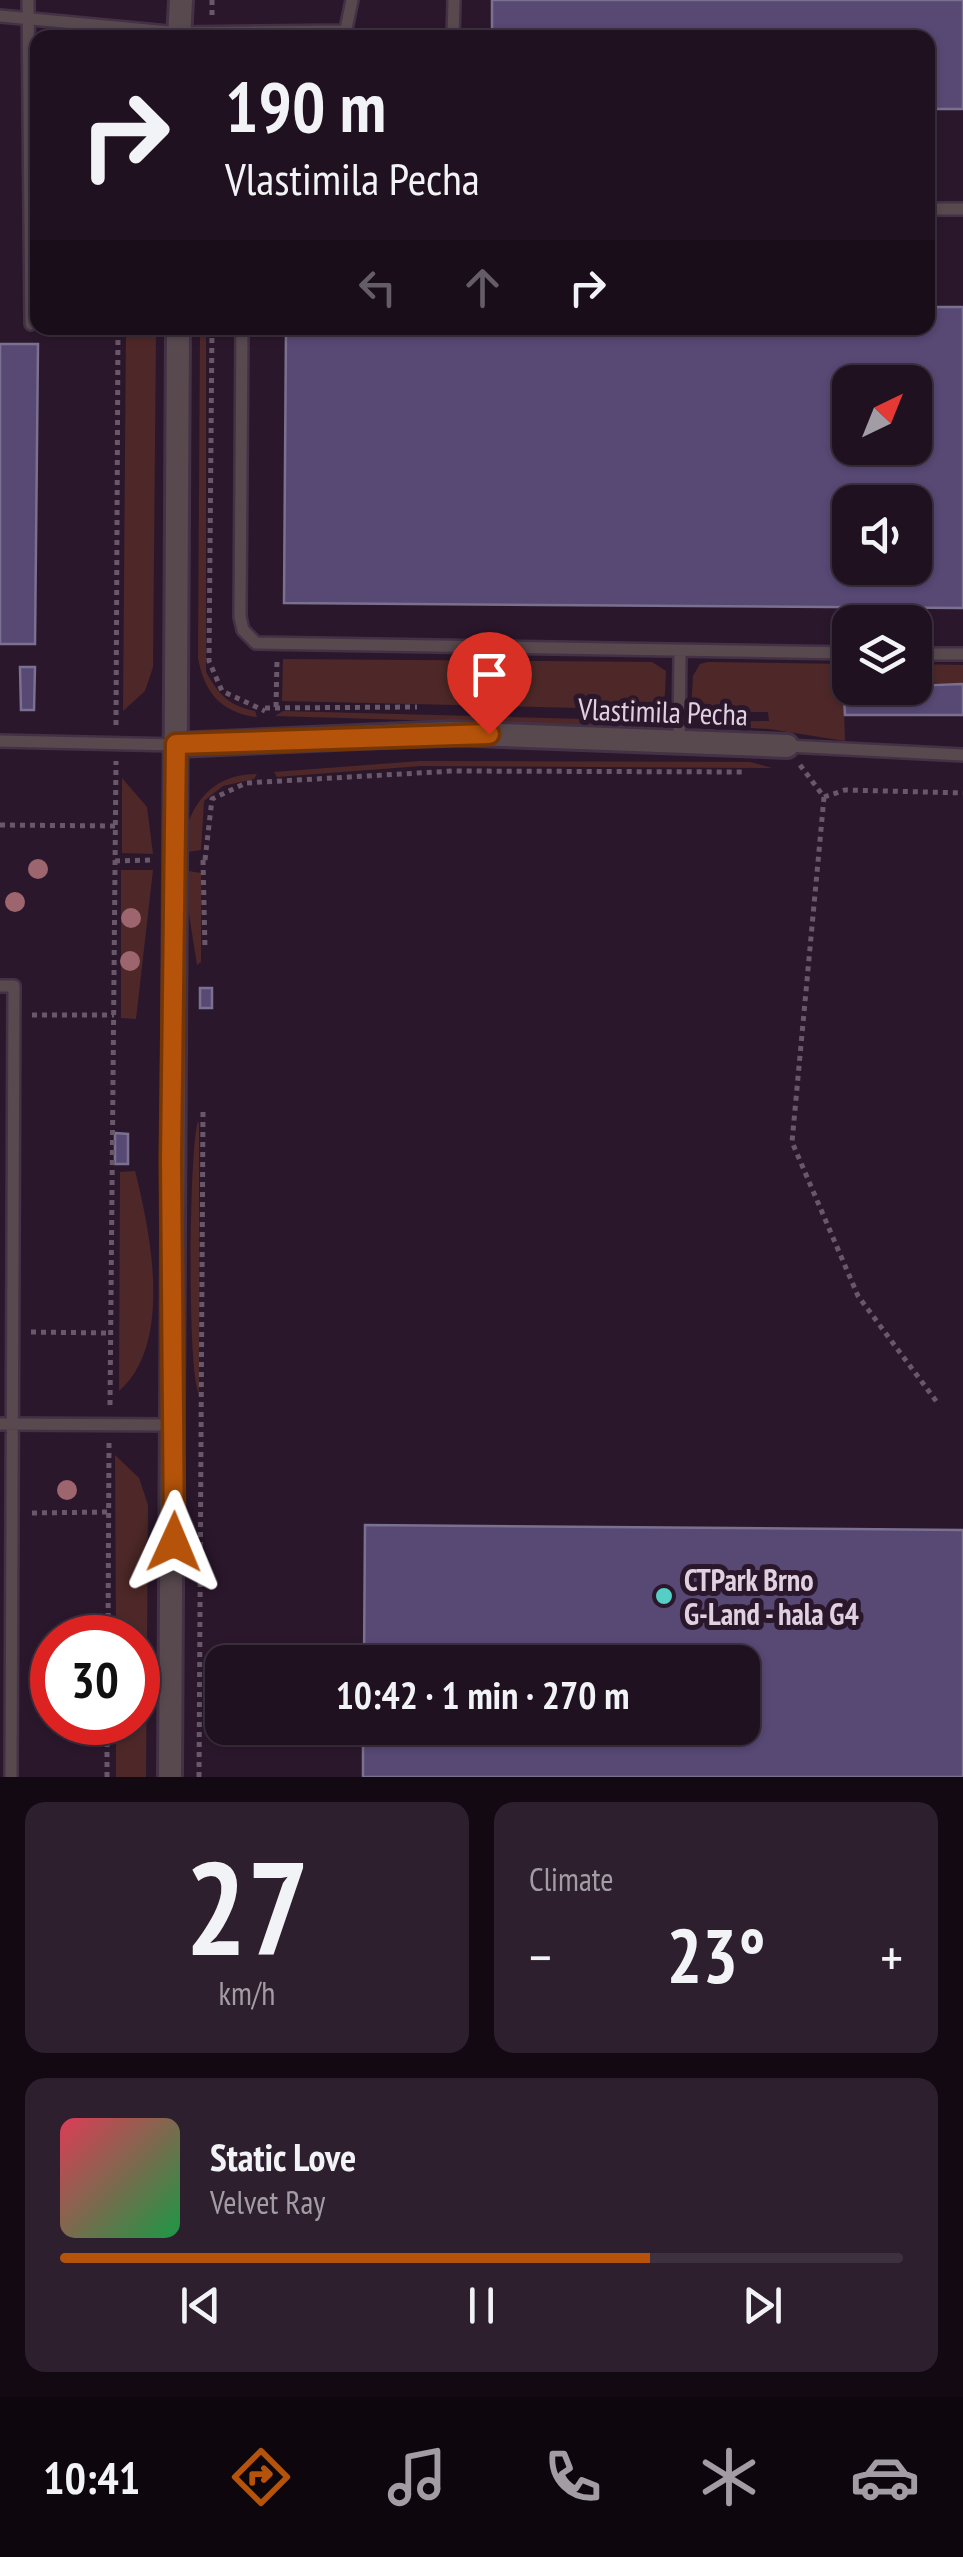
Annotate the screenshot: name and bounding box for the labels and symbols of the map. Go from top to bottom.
north arrow [832,365,932,465]
pin [447,632,532,735]
street label: Vlastimila Pecha [576,689,749,733]
position arrow [122,1490,226,1594]
place label: CTPark Brno G-Land - hala G4 [684,1560,859,1633]
marker: CTPark Brno G-Land - hala G4 [653,1585,675,1607]
speed limit sign: 30 [30,1615,160,1745]

